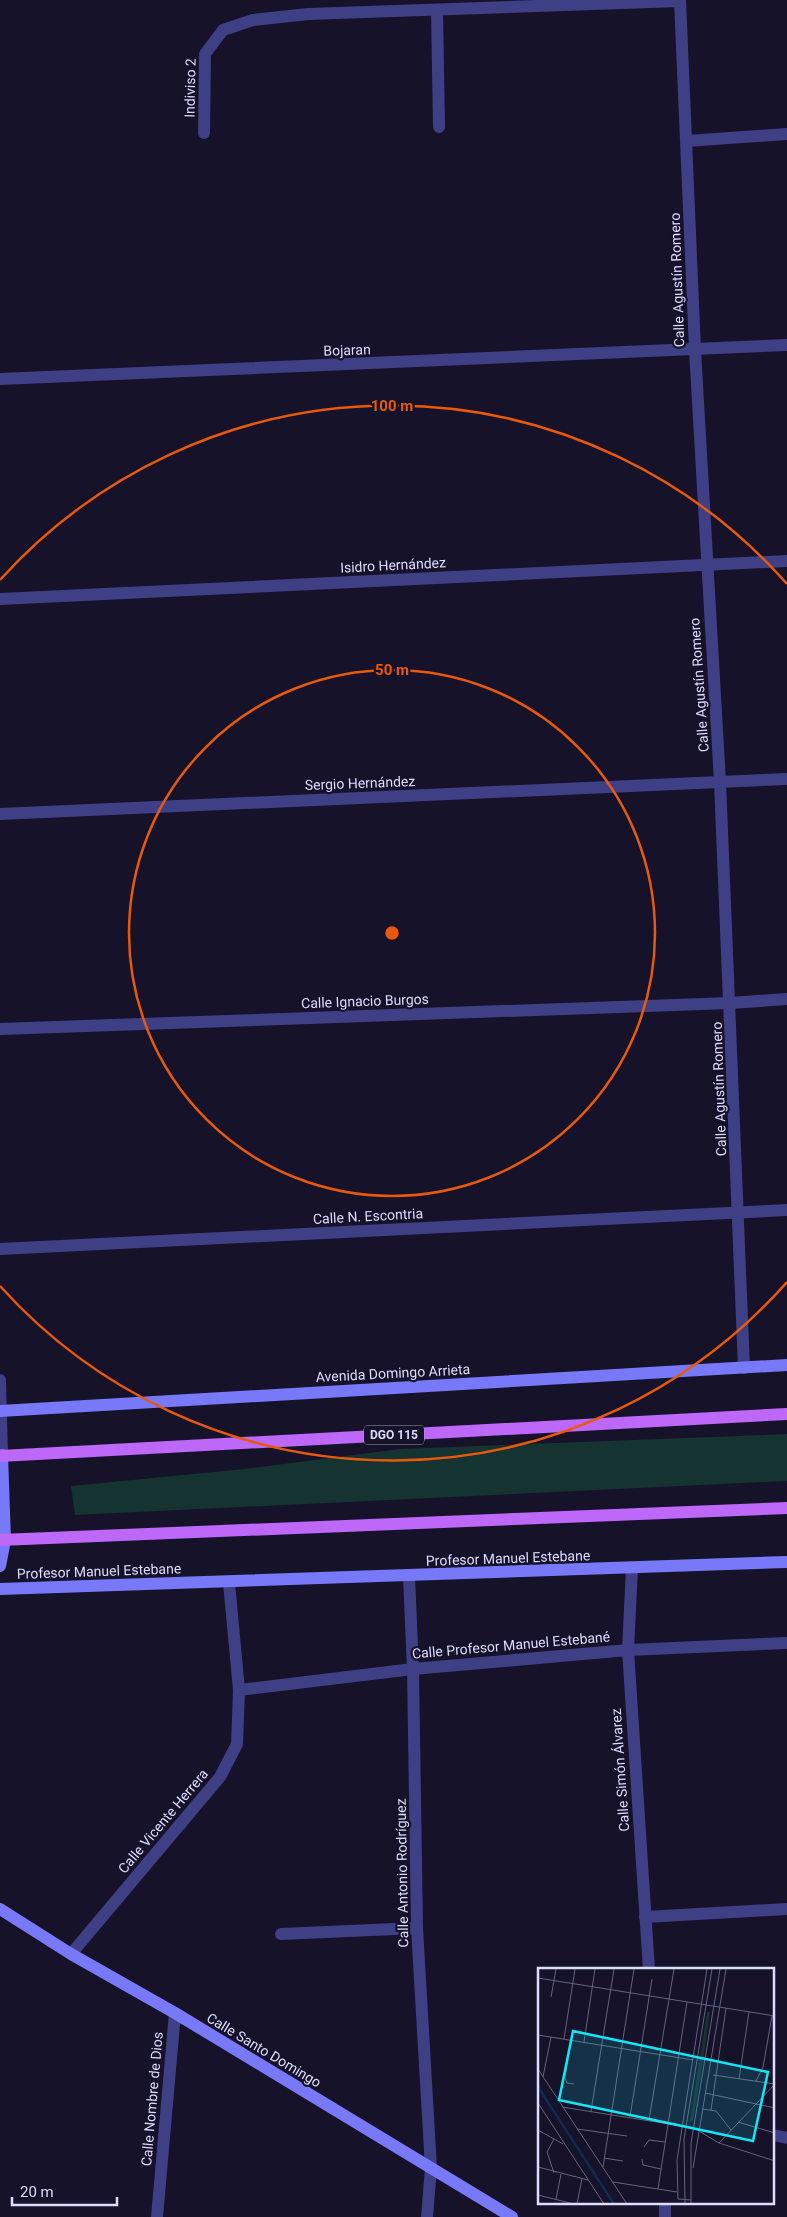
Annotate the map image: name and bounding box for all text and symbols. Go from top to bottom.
street label: Indiviso 2 [181,58,199,118]
street label: Calle Agustín Romero [667,212,687,348]
street label: Bojaran [323,341,371,359]
text: 100 m [371,397,413,415]
street label: Isidro Hernández [340,554,446,576]
street label: Calle Agustín Romero [686,617,712,753]
text: 50 m [375,661,409,679]
street label: Sergio Hernández [304,773,416,793]
centre of rings [383,924,401,942]
street label: Calle Ignacio Burgos [301,991,429,1011]
street label: Calle Agustín Romero [709,1021,729,1157]
street label: Calle N. Escontria [313,1205,423,1227]
street label: Avenida Domingo Arrieta [315,1361,471,1385]
road number: DGO 115 [364,1426,424,1444]
street label: Profesor Manuel Estebane [426,1547,590,1569]
street label: Profesor Manuel Estebane [17,1560,181,1582]
street label: Calle Profesor Manuel Estebané [411,1628,611,1662]
street label: Calle Simón Álvarez [607,1708,632,1832]
street label: Calle Vicente Herrera [115,1766,211,1876]
street label: Calle Antonio Rodríguez [393,1798,411,1948]
inset map [538,1968,774,2204]
street label: Calle Santo Domingo [204,2010,324,2090]
street label: Calle Nombre de Dios [138,2031,166,2167]
scale bar [12,2174,118,2206]
text: 20 m [20,2183,54,2201]

